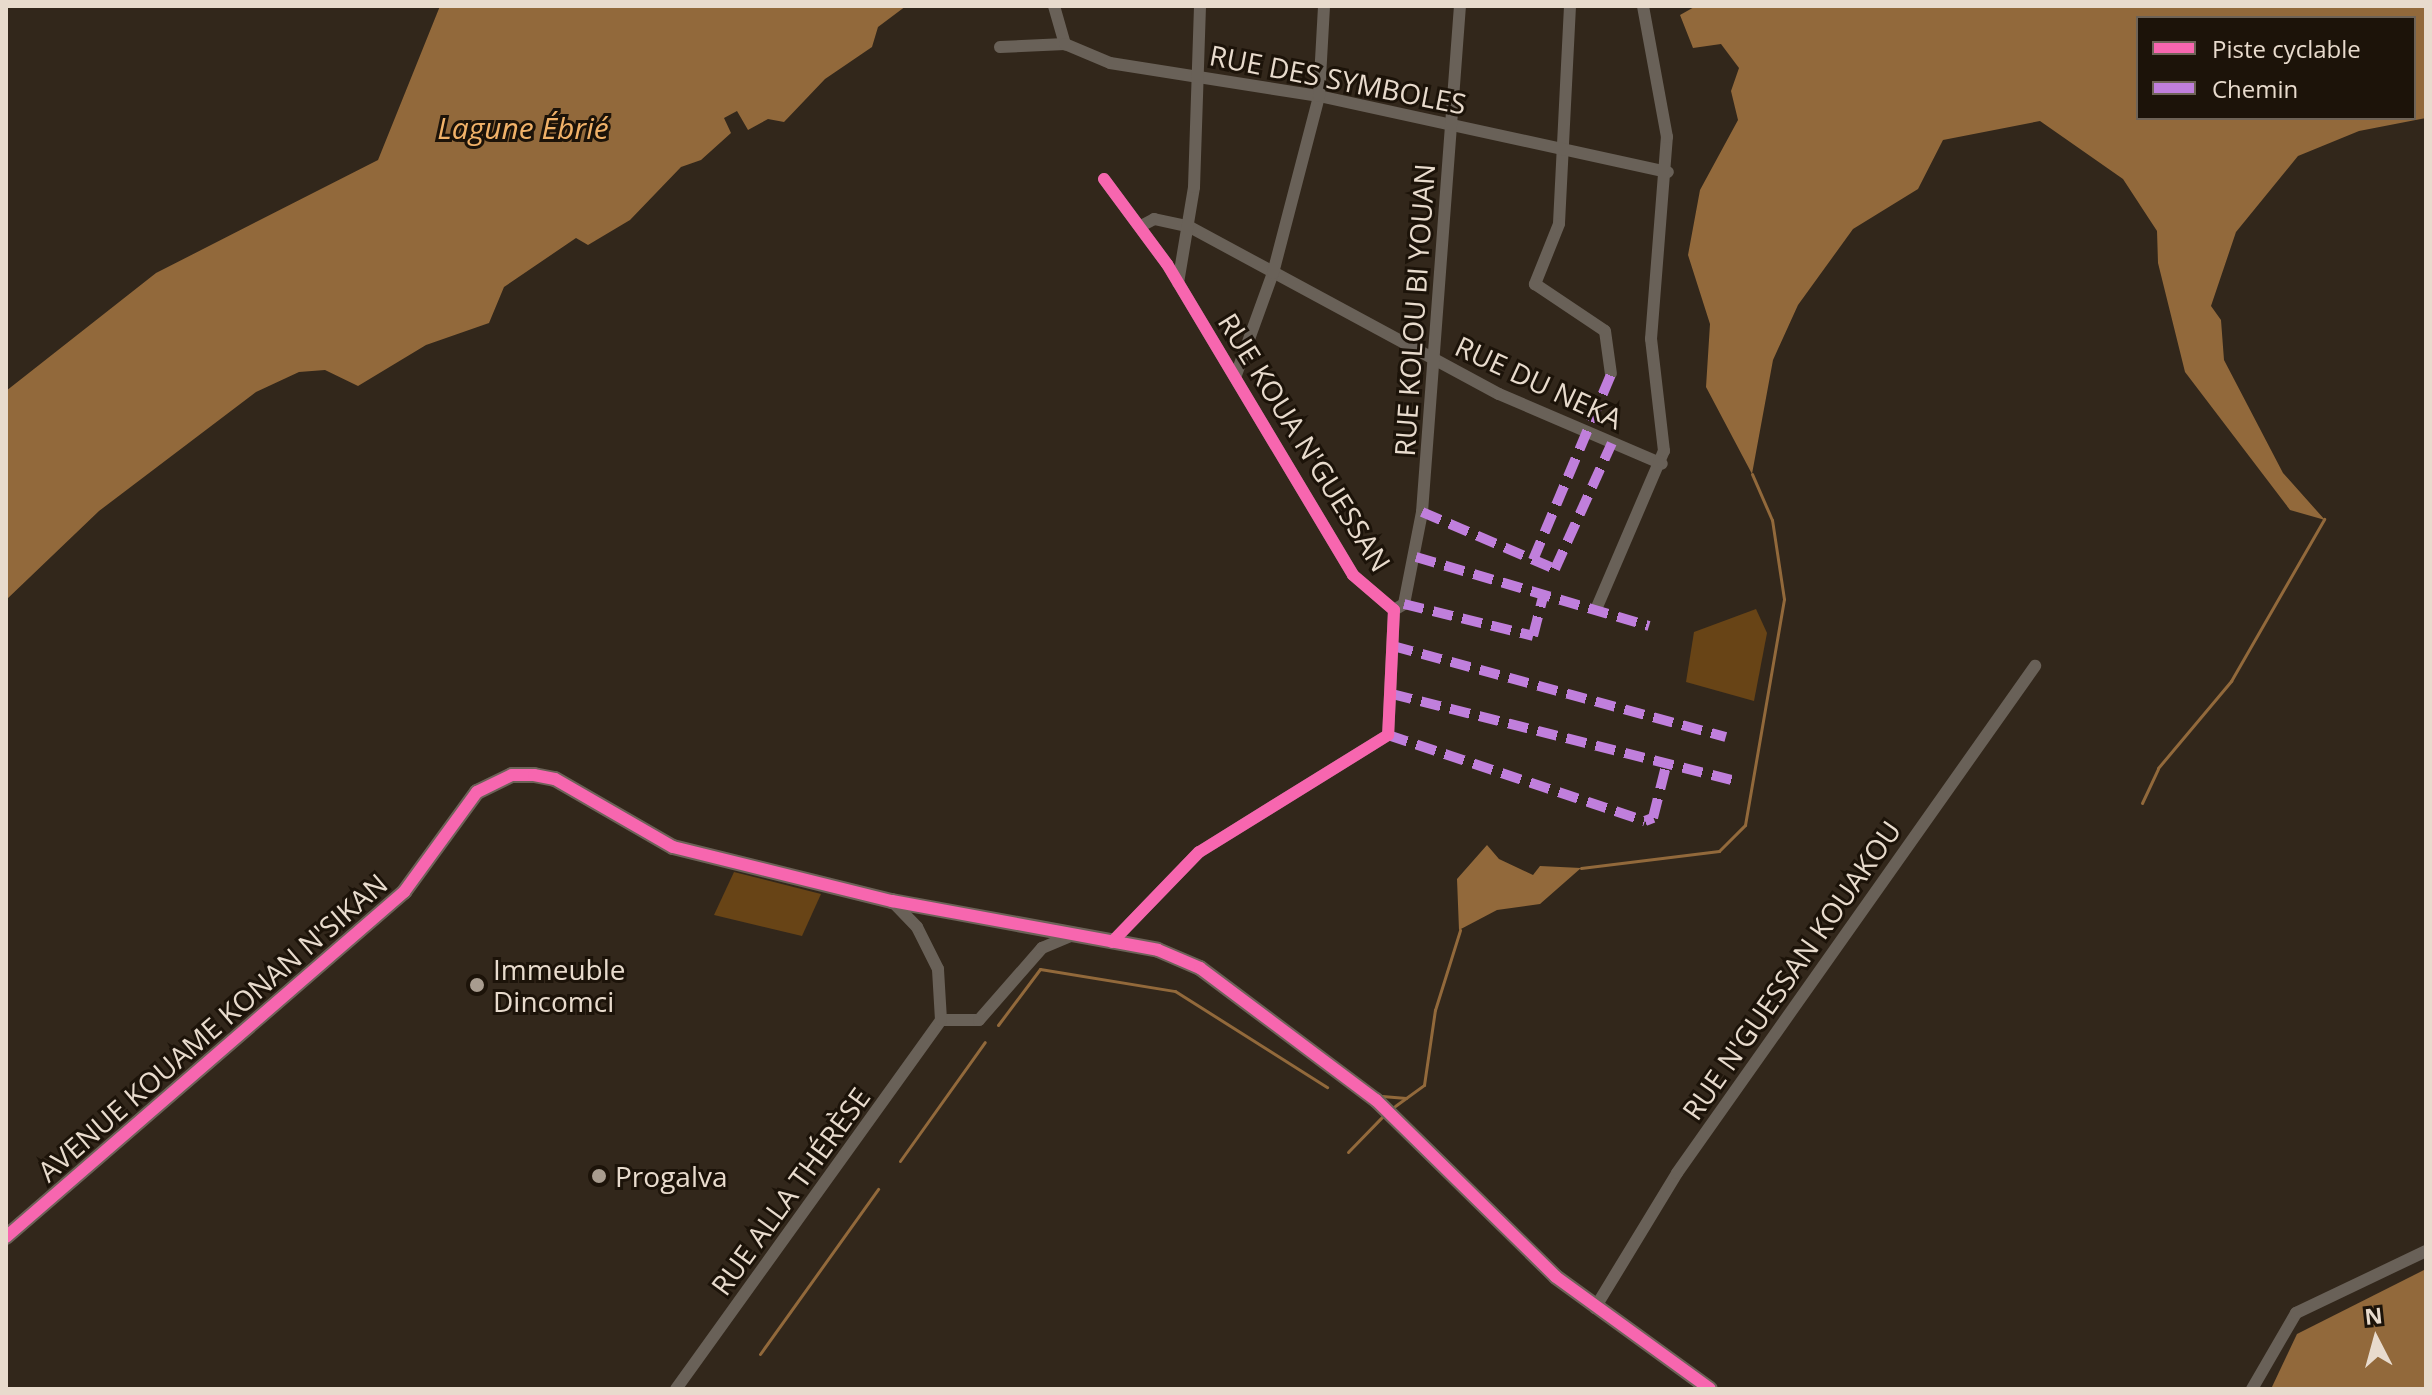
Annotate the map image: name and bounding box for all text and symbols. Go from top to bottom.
legend [2136,16,2416,120]
text: Piste cyclable [2212,32,2361,65]
street label: RUE DES SYMBOLES [1207,38,1469,120]
text: Chemin [2212,72,2298,105]
water label: Lagune Ébrié [437,110,609,146]
street label: RUE KOLOU BI YOUAN [1387,163,1441,457]
street label: RUE KOUA N'GUESSAN [1212,307,1398,577]
street label: RUE DU NEKA [1450,329,1628,435]
street label: RUE N'GUESSAN KOUAKOU [1675,814,1907,1126]
street label: AVENUE KOUAME KONAN N'SIKAN [31,866,393,1188]
place label: Immeuble Dincomci [493,952,625,1018]
marker: Immeuble Dincomci [468,976,486,994]
street label: RUE ALLA THÉRÈSE [704,1081,876,1301]
place label: Progalva [615,1159,728,1193]
marker: Progalva [590,1167,608,1185]
north arrow [2336,1299,2416,1379]
text: N [2363,1299,2384,1331]

